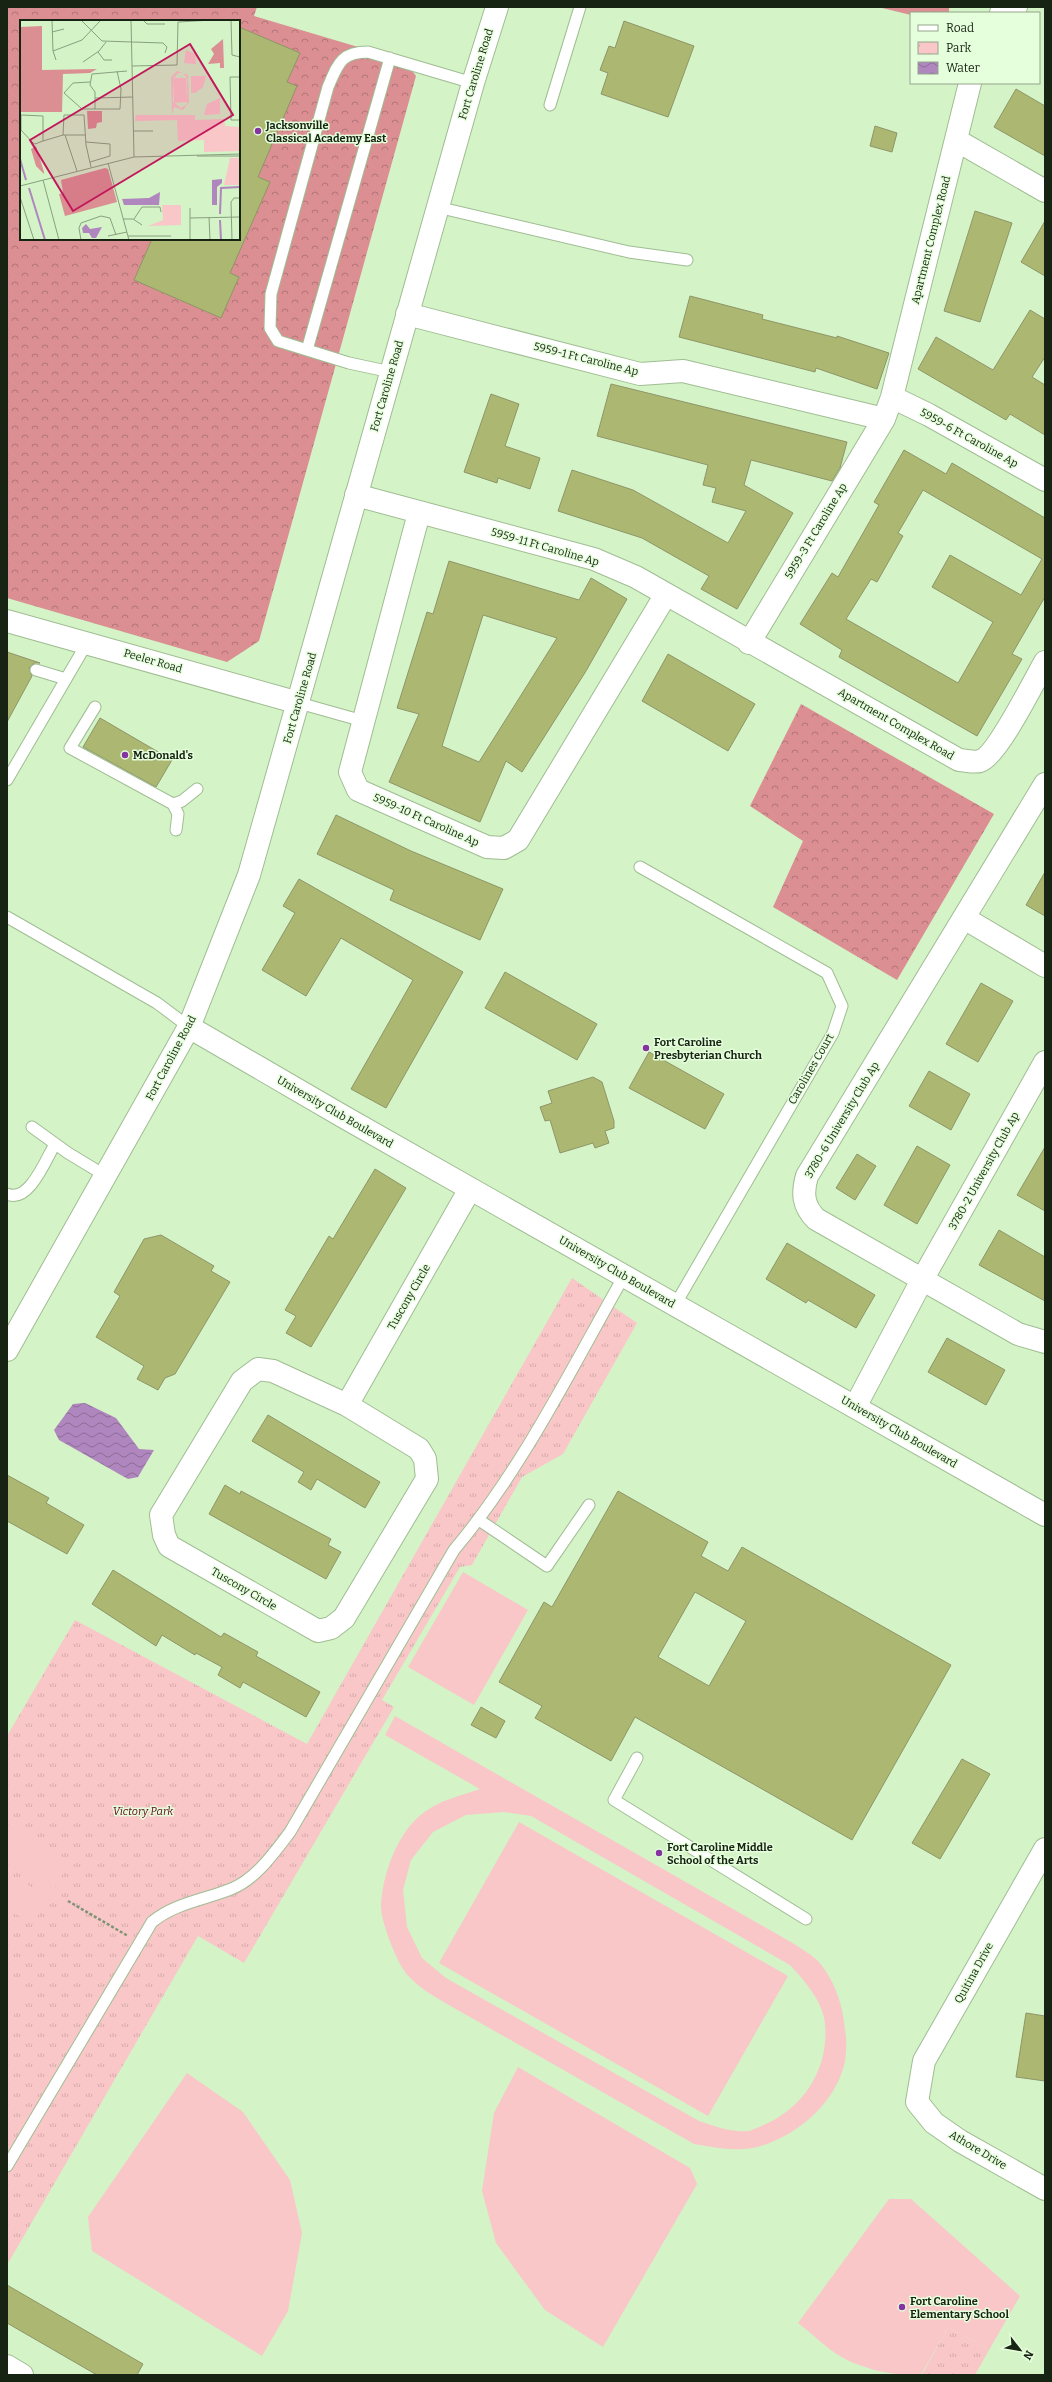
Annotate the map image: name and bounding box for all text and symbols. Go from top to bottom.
legend [910,12,1040,84]
inset map [20,20,240,240]
text: Road [946,21,974,35]
street label: Fort Caroline Road [456,27,496,121]
text: Park [946,41,972,55]
text: Water [946,61,981,75]
place label: Jacksonville Classical Academy East [265,119,387,145]
marker: Jacksonville Classical Academy East [253,126,263,136]
street label: Apartment Complex Road [909,174,953,306]
street label: Fort Caroline Road [368,338,406,433]
street label: 5959-1 Ft Caroline Ap [532,340,640,378]
street label: 5959-6 Ft Caroline Ap [918,406,1021,471]
street label: 5959-3 Ft Caroline Ap [782,480,850,581]
street label: 5959-11 Ft Caroline Ap [489,525,601,569]
street label: Peeler Road [122,646,184,676]
street label: Fort Caroline Road [281,650,319,745]
street label: Apartment Complex Road [836,685,957,763]
place label: McDonald's [133,749,194,762]
marker: McDonald's [120,750,130,760]
street label: 5959-10 Ft Caroline Ap [371,791,481,849]
street label: Fort Caroline Road [143,1013,199,1103]
street label: Carolines Court [785,1031,837,1107]
place label: Fort Caroline Presbyterian Church [654,1036,762,1062]
marker: Fort Caroline Presbyterian Church [641,1043,651,1053]
street label: 3780-6 University Club Ap [802,1059,882,1181]
street label: University Club Boulevard [275,1073,396,1151]
street label: 3780-2 University Club Ap [946,1109,1022,1232]
street label: University Club Boulevard [557,1233,678,1311]
street label: Tuscony Circle [385,1262,433,1332]
street label: University Club Boulevard [839,1393,960,1471]
street label: Tuscony Circle [209,1565,279,1613]
park label: Victory Park [113,1805,174,1818]
place label: Fort Caroline Middle School of the Arts [667,1841,773,1867]
marker: Fort Caroline Middle School of the Arts [654,1848,664,1858]
street label: Quitina Drive [952,1940,996,2006]
street label: Athore Drive [947,2128,1009,2172]
place label: Fort Caroline Elementary School [910,2295,1009,2321]
marker: Fort Caroline Elementary School [897,2302,907,2312]
north arrow [1000,2330,1040,2370]
text: N [1020,2348,1036,2362]

